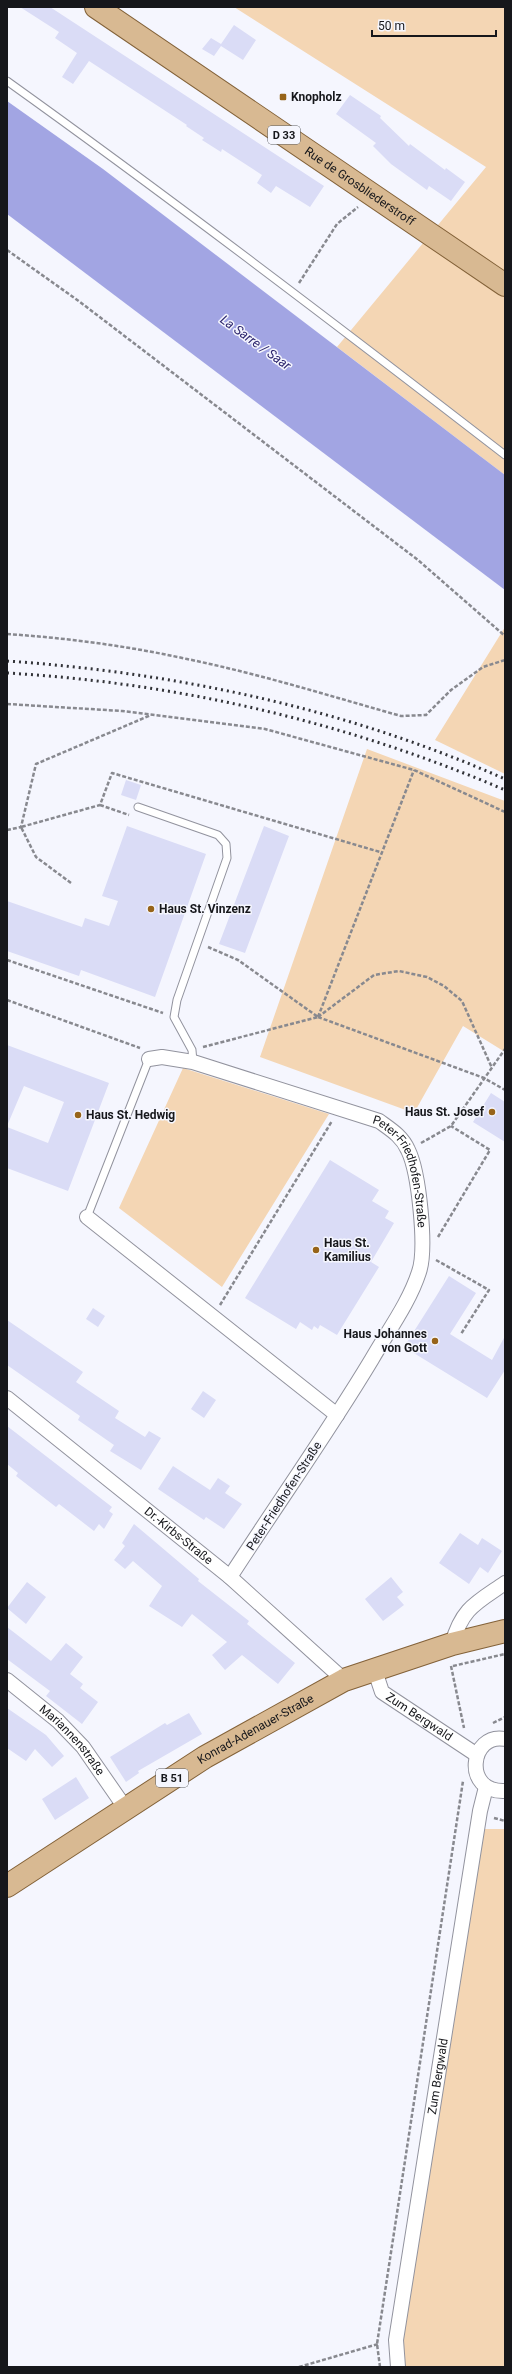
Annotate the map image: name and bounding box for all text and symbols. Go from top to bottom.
scale bar [372,12,496,38]
text: 50 m [378,19,405,33]
place label: Knopholz [291,90,342,104]
marker: Knopholz [278,92,288,102]
road number: D 33 [268,126,300,144]
street label: Rue de Grosbliederstroff [302,144,418,229]
water label: La Sarre / Saar [218,312,294,373]
place label: Haus St. Vinzenz [159,902,251,916]
marker: Haus St. Vinzenz [146,904,156,914]
place label: Haus St. Josef [405,1105,485,1119]
marker: Haus St. Josef [487,1107,497,1117]
place label: Haus St. Hedwig [86,1108,175,1122]
marker: Haus St. Hedwig [73,1110,83,1120]
street label: Peter-Friedhofen-Straße [371,1112,429,1228]
place label: Haus St. Kamilius [324,1236,371,1264]
marker: Haus St. Kamilius [311,1245,321,1255]
place label: Haus Johannes von Gott [344,1327,427,1355]
marker: Haus Johannes von Gott [430,1336,440,1346]
street label: Peter-Friedhofen-Straße [244,1439,324,1553]
street label: Dr.-Kirbs-Straße [142,1504,216,1567]
street label: Zum Bergwald [383,1690,455,1744]
street label: Konrad-Adenauer-Straße [195,1691,316,1767]
street label: Mariannenstraße [37,1702,108,1778]
road number: B 51 [156,1769,188,1787]
street label: Zum Bergwald [425,2037,451,2116]

